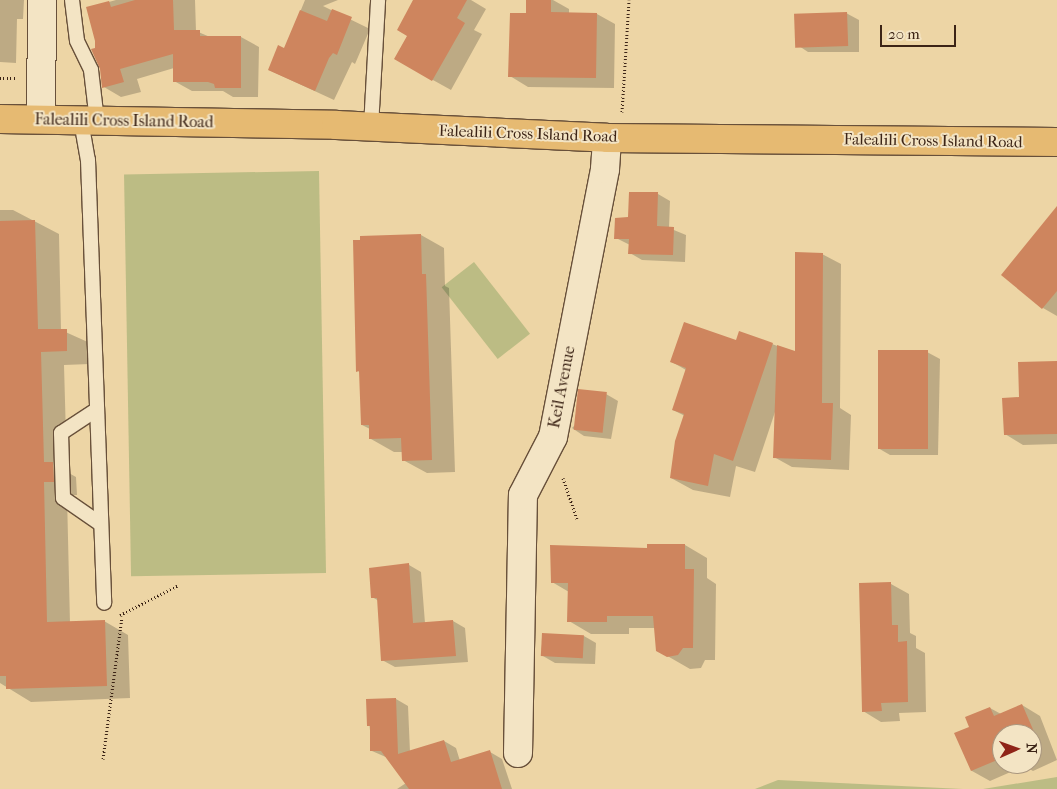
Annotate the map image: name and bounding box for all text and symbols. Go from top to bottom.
scale bar [882,15,958,47]
text: 20 m [888,25,920,43]
street label: Falealili Cross Island Road [34,110,214,132]
street label: Falealili Cross Island Road [438,121,618,147]
street label: Falealili Cross Island Road [843,130,1023,152]
street label: Keil Avenue [545,344,579,430]
north arrow [992,724,1042,774]
text: N [1023,743,1040,754]

